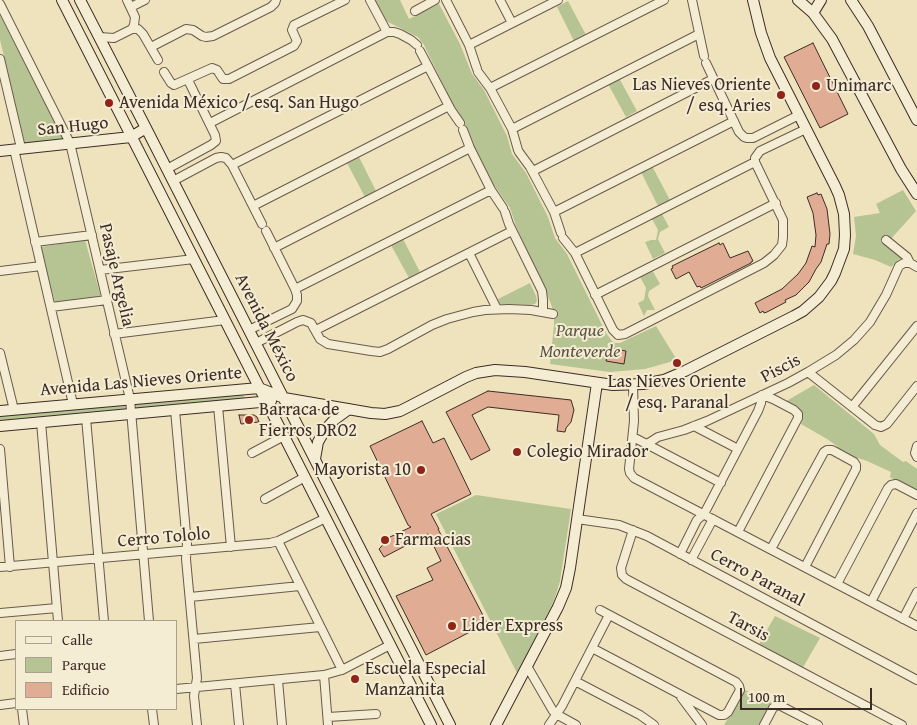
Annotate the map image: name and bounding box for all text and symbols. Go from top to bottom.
place label: Las Nieves Oriente / esq. Aries [632,74,771,116]
place label: Unimarc [826,75,891,97]
marker: Unimarc [810,80,822,92]
marker: Las Nieves Oriente / esq. Aries [775,89,787,101]
place label: Avenida México / esq. San Hugo [119,92,359,114]
marker: Avenida México / esq. San Hugo [103,97,115,109]
street label: San Hugo [36,113,110,141]
street label: Pasaje Argelia [94,221,138,329]
street label: Avenida México [229,270,303,386]
park label: Parque Monteverde [540,320,620,362]
street label: Piscis [757,350,805,388]
marker: Las Nieves Oriente / esq. Paranal [671,357,683,369]
street label: Avenida Las Nieves Oriente [39,362,243,402]
place label: Las Nieves Oriente / esq. Paranal [608,371,746,414]
place label: Barraca de Fierros DRO2 [259,399,357,442]
marker: Barraca de Fierros DRO2 [243,414,255,426]
place label: Colegio Mirador [527,441,648,463]
marker: Colegio Mirador [511,446,523,458]
place label: Mayorista 10 [314,459,411,481]
marker: Mayorista 10 [415,464,427,476]
street label: Cerro Tololo [117,523,211,553]
place label: Farmacias [395,529,471,551]
marker: Farmacias [379,534,391,546]
street label: Cerro Paranal [706,544,808,612]
street label: Tarsis [723,607,773,647]
place label: Lider Express [462,615,563,637]
legend [15,620,178,710]
marker: Lider Express [446,620,458,632]
text: Calle [62,629,93,650]
text: Parque [62,654,106,675]
place label: Escuela Especial Manzanita [365,658,486,701]
marker: Escuela Especial Manzanita [349,673,361,685]
scale bar [742,678,874,710]
text: Edificio [62,679,109,700]
text: 100 m [748,686,785,707]

